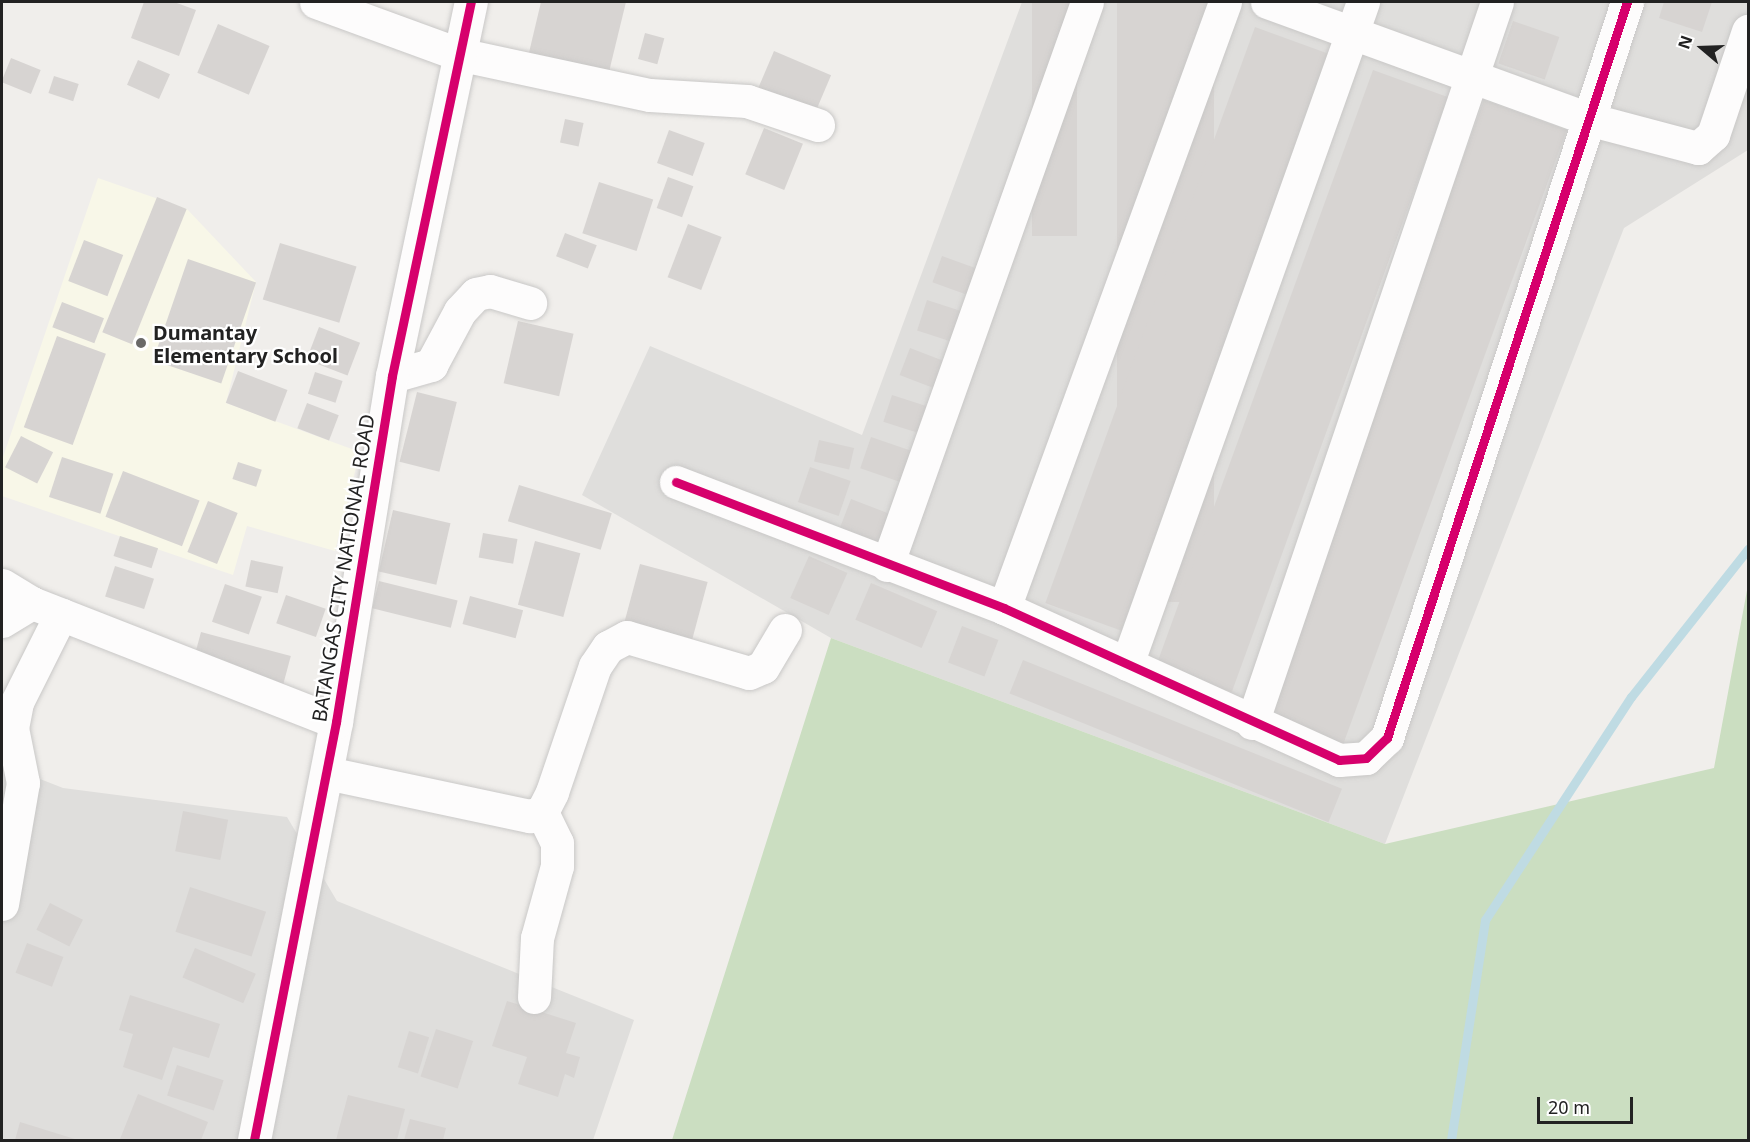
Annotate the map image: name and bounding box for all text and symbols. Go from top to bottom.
north arrow [1672,18,1732,78]
text: N [1672,32,1697,52]
place label: Dumantay Elementary School [153,320,338,367]
marker: Dumantay Elementary School [134,336,148,350]
street label: BATANGAS CITY NATIONAL ROAD [307,412,379,724]
scale bar [1540,1085,1636,1123]
text: 20 m [1548,1095,1590,1119]

